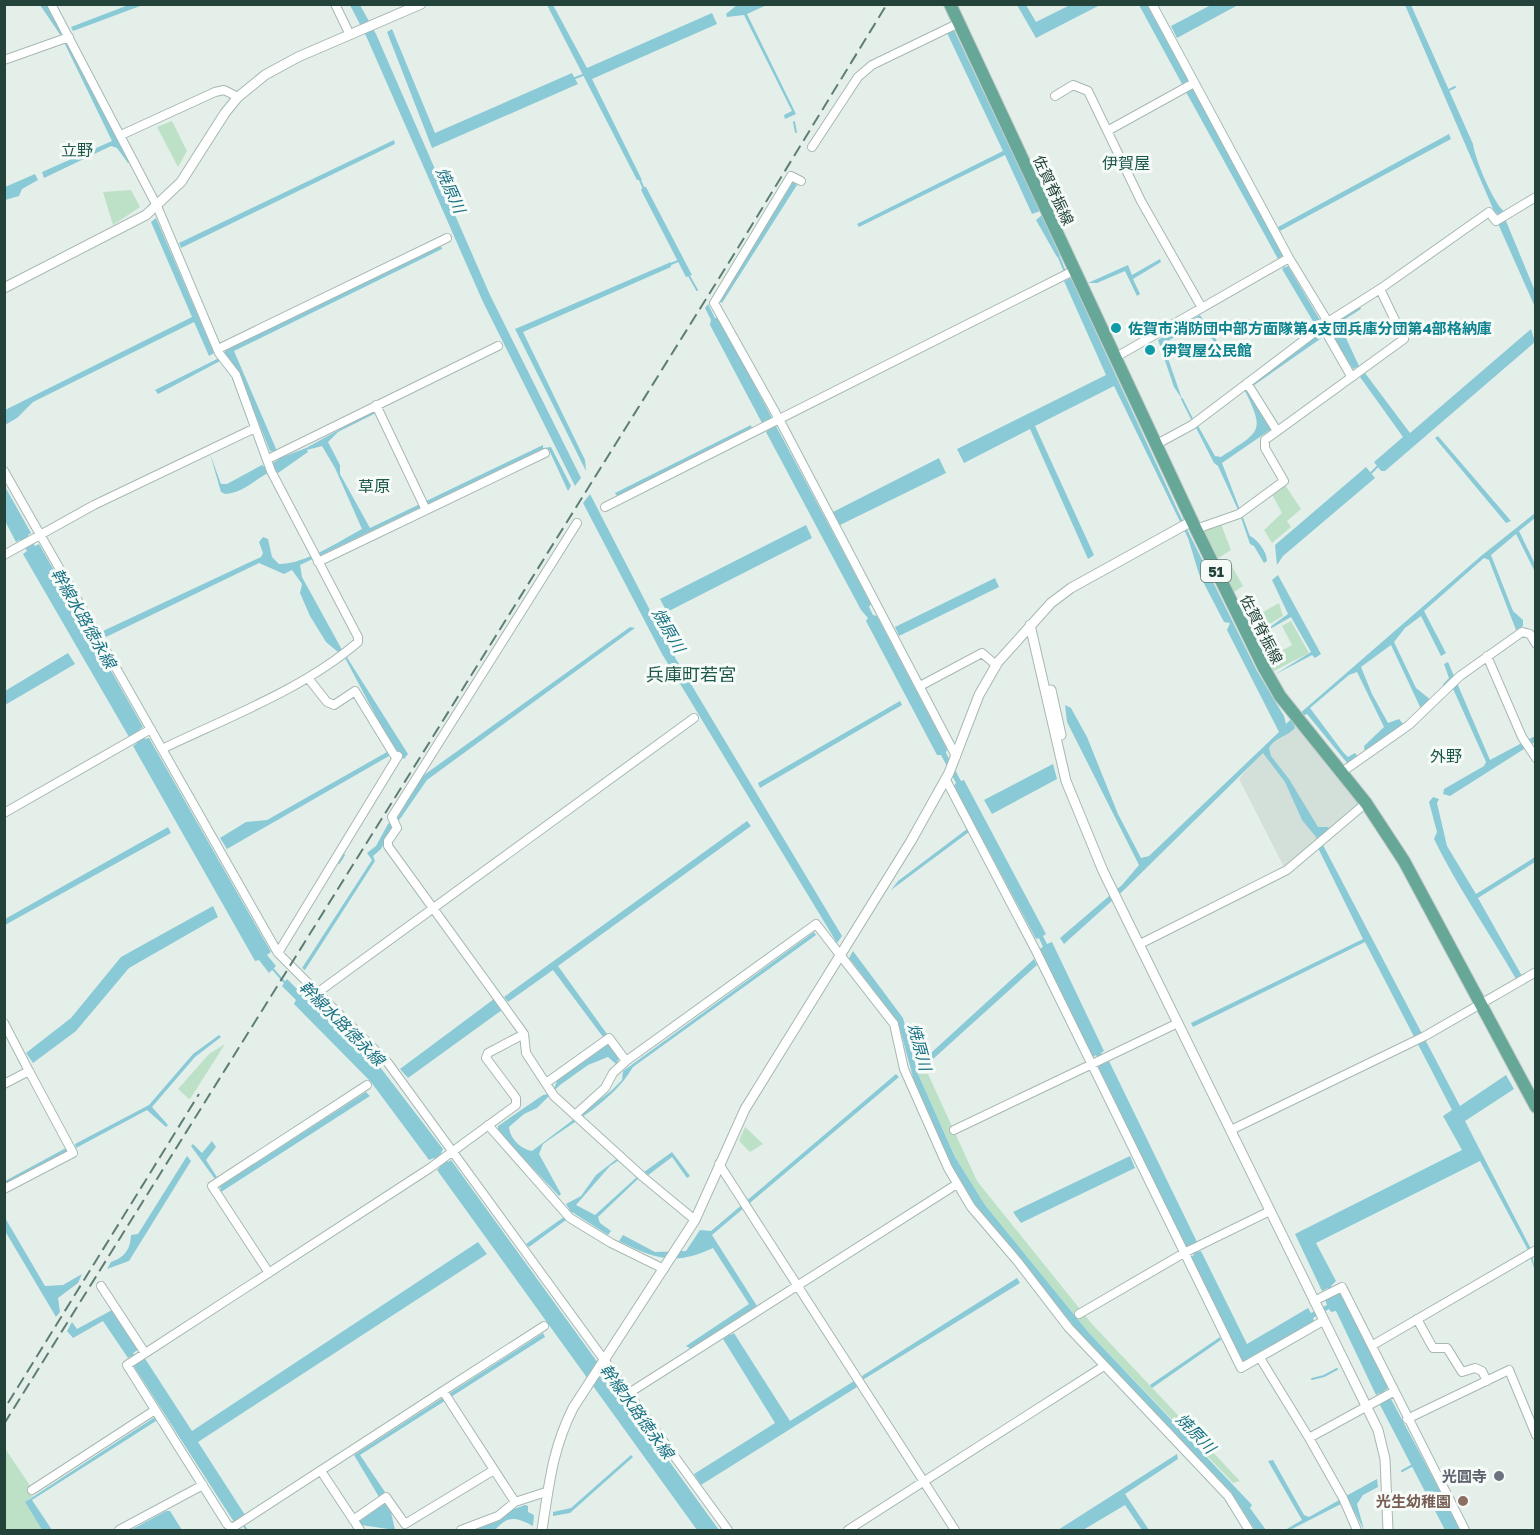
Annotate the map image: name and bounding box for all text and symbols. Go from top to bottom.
district label: 立野 [61,140,93,160]
street label: 佐賀脊振線 [1030,152,1078,228]
district label: 伊賀屋 [1102,153,1150,173]
water label: 焼原川 [432,164,471,218]
place label: 佐賀市消防団中部方面隊第4支団兵庫分団第4部格納庫 [1128,319,1492,337]
marker: 佐賀市消防団中部方面隊第4支団兵庫分団第4部格納庫 [1109,321,1123,335]
place label: 伊賀屋公民館 [1162,341,1252,359]
marker: 伊賀屋公民館 [1143,343,1157,357]
district label: 草原 [358,476,390,496]
road number: 51 [1201,560,1231,582]
water label: 幹線水路徳永線 [47,564,122,673]
street label: 佐賀脊振線 [1237,591,1287,667]
water label: 焼原川 [648,604,691,658]
district label: 兵庫町若宮 [646,663,736,685]
district label: 外野 [1430,746,1462,766]
water label: 幹線水路徳永線 [295,976,390,1071]
water label: 焼原川 [904,1021,936,1075]
water label: 幹線水路徳永線 [596,1360,679,1464]
water label: 焼原川 [1172,1409,1221,1459]
place label: 光圓寺 [1442,1467,1487,1485]
marker: 光圓寺 [1492,1469,1506,1483]
place label: 光生幼稚園 [1376,1492,1451,1510]
marker: 光生幼稚園 [1456,1494,1470,1508]

